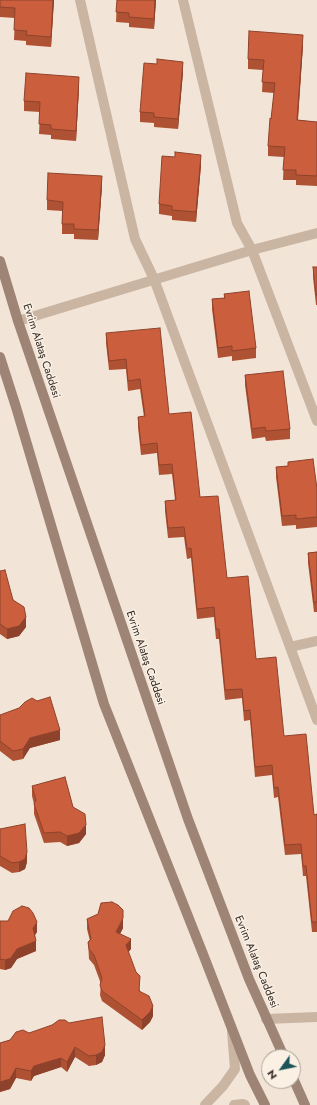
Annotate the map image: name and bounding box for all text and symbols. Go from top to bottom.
street label: Evrim Alataş Caddesi [20,302,62,400]
street label: Evrim Alataş Caddesi [123,609,167,707]
street label: Evrim Alataş Caddesi [231,914,281,1010]
north arrow [261,1049,301,1089]
text: N [263,1067,281,1083]

